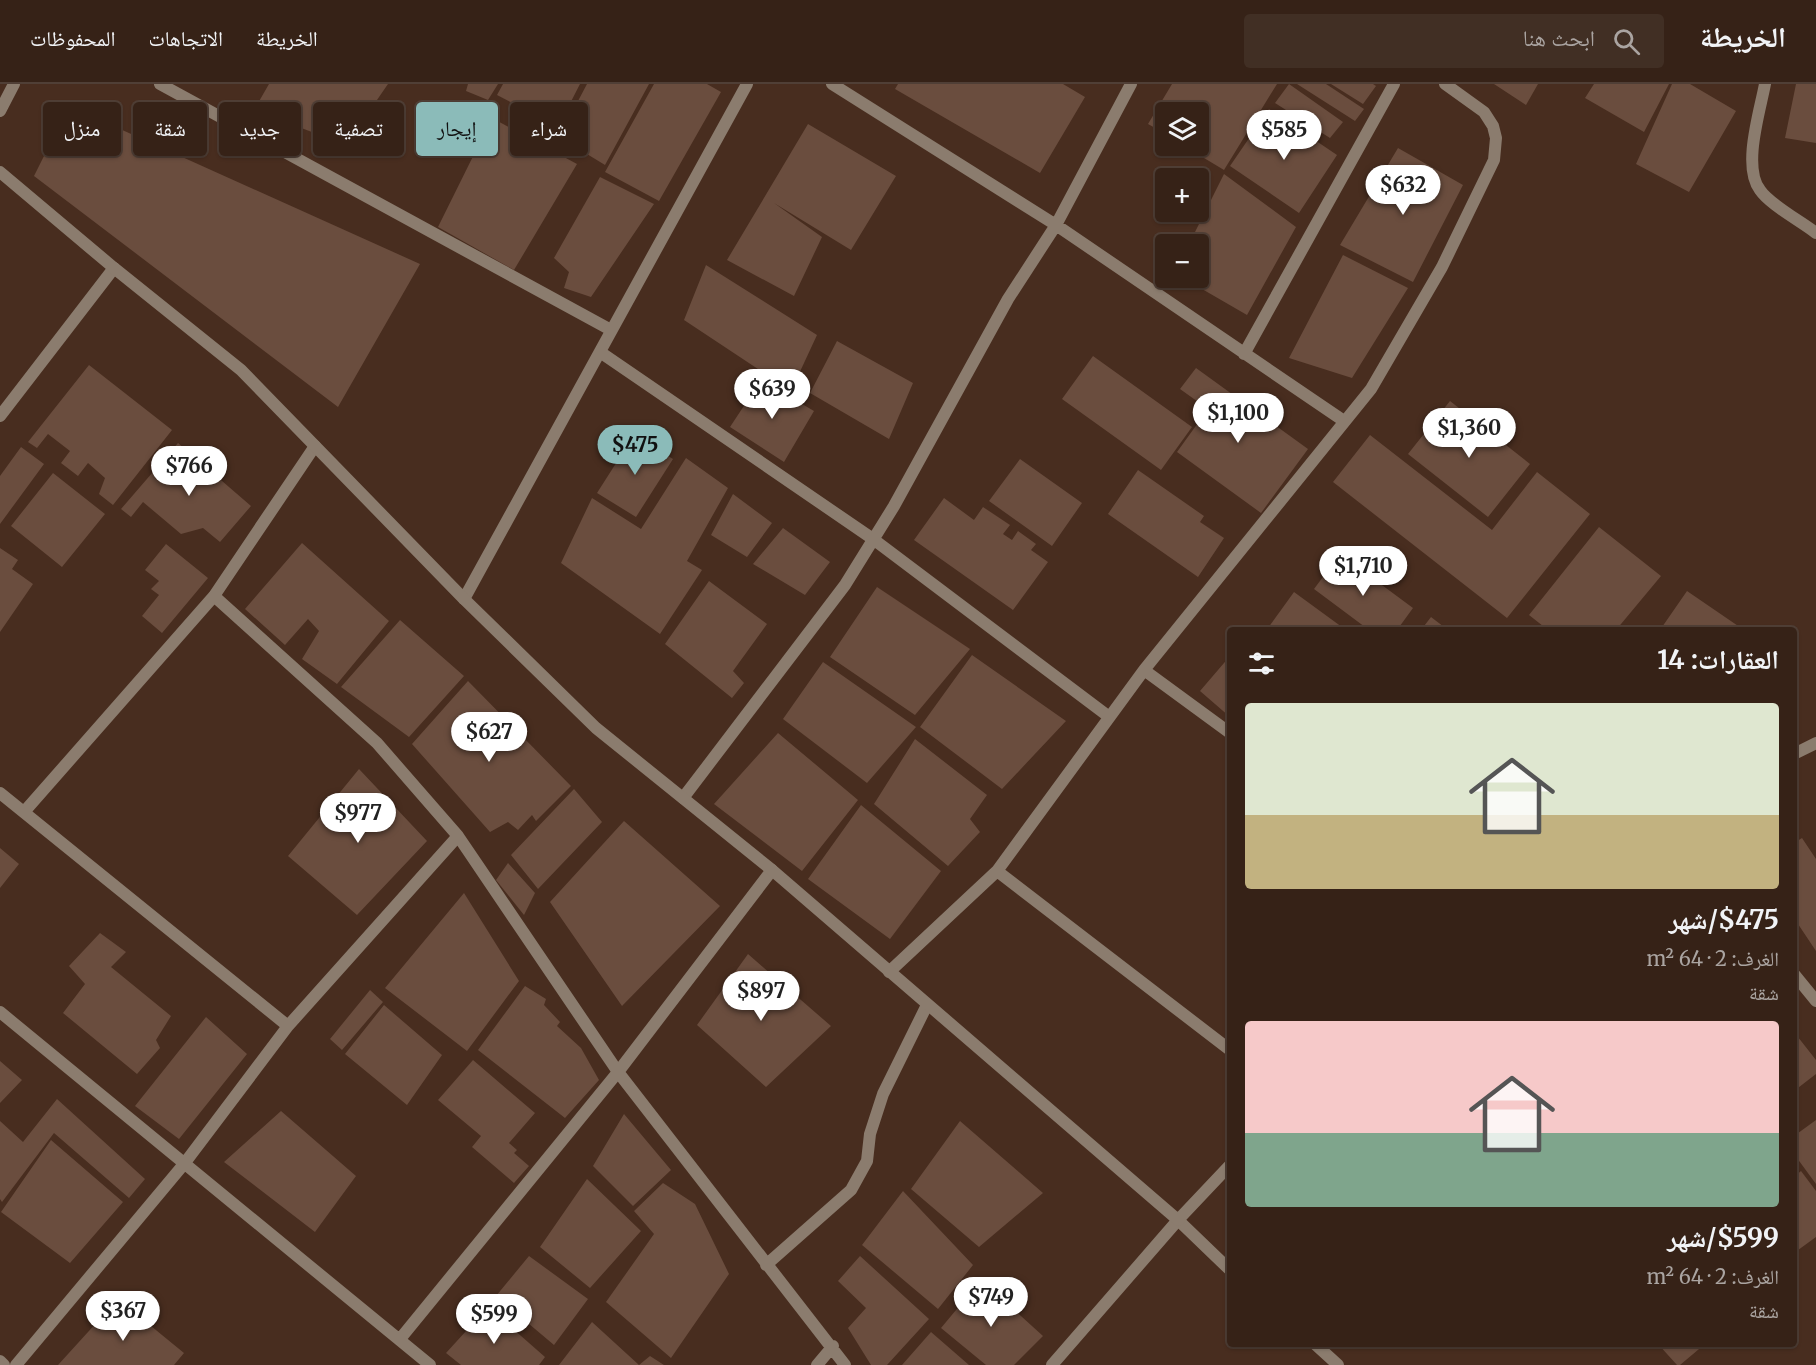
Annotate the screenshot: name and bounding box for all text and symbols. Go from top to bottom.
search box [1244,14,1664,68]
text: الخريطة [1700,19,1786,55]
text: ابحث هنا [1523,24,1595,52]
text: المحفوظات [30,25,115,52]
text: الاتجاهات [148,25,223,52]
text: الخريطة [256,25,318,52]
icon: search [1610,25,1643,58]
chip: منزل [43,102,121,156]
chip: شقة [133,102,207,156]
chip: جديد [219,102,301,156]
chip: تصفية [313,102,404,156]
chip: إيجار [416,102,498,156]
chip: شراء [510,102,588,156]
map controls [1155,102,1209,288]
button: layers [1155,102,1209,156]
pin: $585 [1248,110,1320,161]
text: $585 [1261,117,1307,142]
pin: $632 [1367,165,1439,216]
button: + [1155,168,1209,222]
text: $632 [1380,172,1426,197]
button: − [1155,234,1209,288]
pin: $639 [736,369,808,420]
text: $639 [748,376,796,401]
pin: $1,100 [1189,393,1287,444]
text: $1,100 [1207,400,1269,425]
pin: $1,360 [1420,408,1518,459]
text: $1,360 [1437,415,1501,440]
pin: $475 [599,425,671,476]
text: $475 [612,432,658,457]
pin: $766 [153,446,225,497]
text: $766 [165,453,213,478]
pin: $1,710 [1314,546,1412,597]
text: $1,710 [1333,553,1393,578]
text: العقارات: 14 [1657,643,1779,676]
icon: filters [1245,647,1278,680]
pin: $627 [453,712,525,763]
text: $627 [465,719,513,744]
icon: home [1458,742,1566,850]
pin: $977 [322,793,394,844]
text: $977 [334,800,382,825]
text: $475/شهر [1669,903,1779,936]
text: الغرف: 2 · 64 m² [1647,946,1779,971]
pin: $897 [725,971,797,1022]
text: $897 [737,978,785,1003]
text: شقة [1749,980,1779,1005]
icon: home [1458,1060,1566,1168]
text: $599/شهر [1667,1221,1779,1254]
text: الغرف: 2 · 64 m² [1647,1264,1779,1289]
pin: $749 [955,1277,1027,1328]
text: $749 [968,1284,1014,1309]
pin: $367 [87,1291,159,1342]
pin: $599 [458,1294,530,1345]
text: $367 [100,1298,146,1323]
text: شقة [1749,1298,1779,1323]
text: $599 [470,1301,518,1326]

